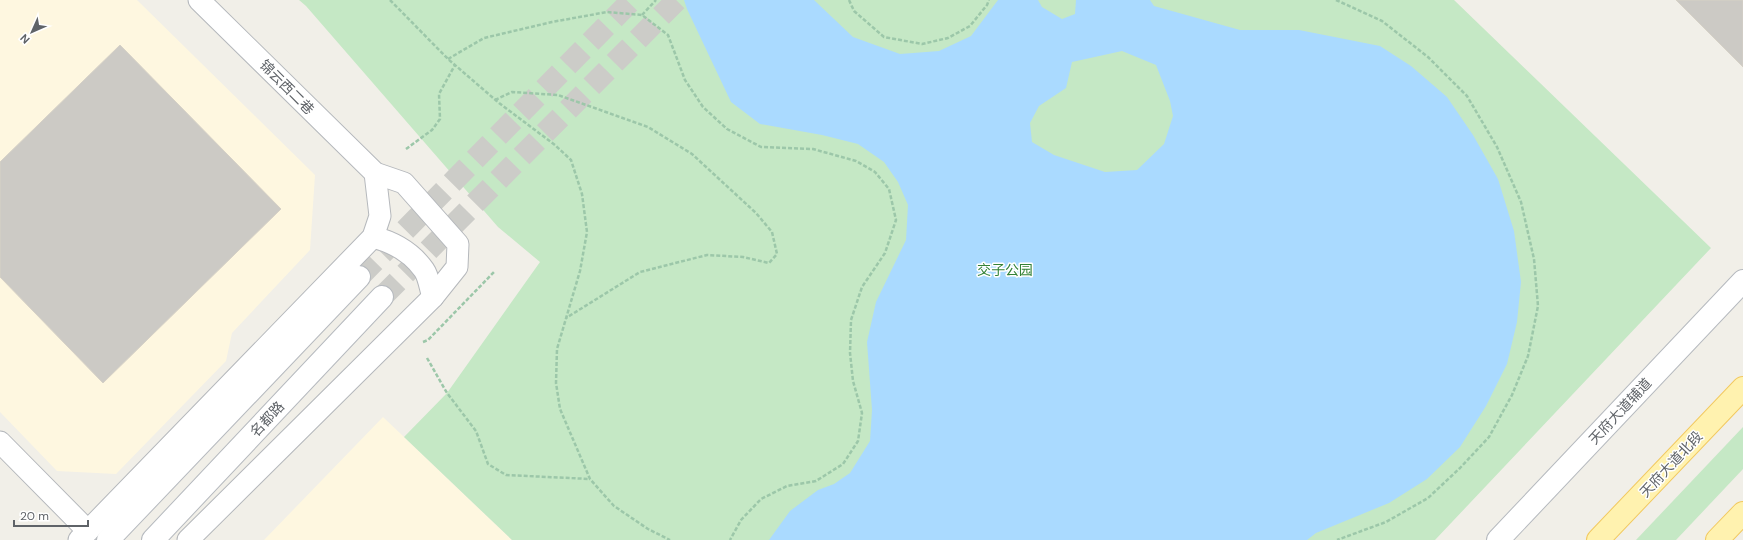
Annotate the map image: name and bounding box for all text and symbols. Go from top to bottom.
north arrow [12,12,52,52]
text: N [17,31,33,47]
street label: 锦云西二巷 [256,56,318,118]
park label: 交子公园 [977,261,1033,279]
street label: 天府大道辅道 [1585,374,1655,448]
street label: 名都路 [246,398,288,440]
street label: 天府大道北段 [1636,427,1706,501]
scale bar [14,502,88,528]
text: 20 m [20,508,49,524]

